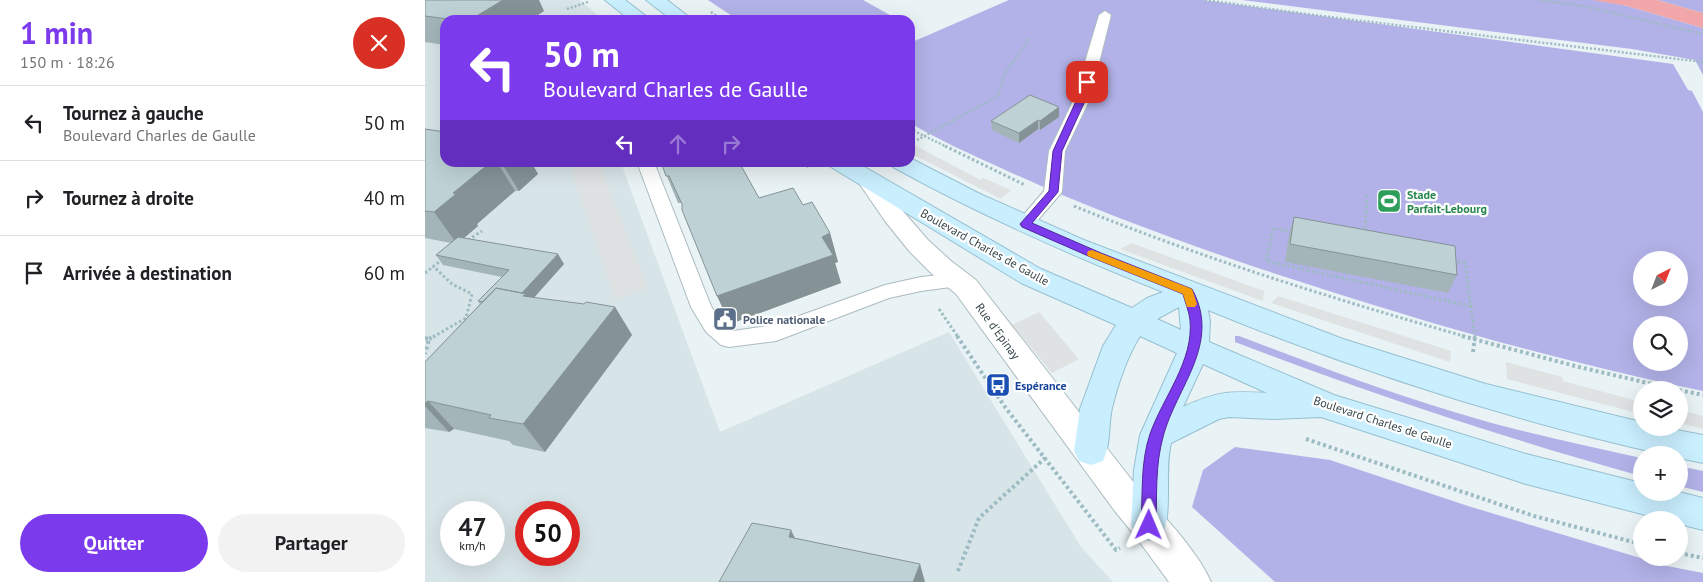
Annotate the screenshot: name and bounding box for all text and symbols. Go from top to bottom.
text: 1 min [20,13,93,52]
button: close [353,17,405,69]
text: 50 m [543,31,620,77]
icon: left [460,35,525,100]
text: 150 m · 18:26 [20,52,115,72]
pin [1066,61,1108,103]
icon: arrive [1073,68,1101,96]
text: Boulevard Charles de Gaulle [543,75,808,103]
text: Tournez à gauche [63,101,204,125]
icon: left [20,109,48,137]
text: 50 m [364,111,405,135]
text: Boulevard Charles de Gaulle [63,125,256,145]
icon: left [611,130,639,158]
icon: ahead [664,130,692,158]
icon: right [717,130,745,158]
icon: right [20,184,48,212]
text: Tournez à droite [63,186,194,210]
text: 40 m [364,186,405,210]
place label: Stade Parfait-Lebourg [1407,187,1487,216]
sports icon: Stade Parfait-Lebourg [1376,188,1402,214]
street label: Boulevard Charles de Gaulle [918,205,1052,289]
north arrow [1633,251,1687,306]
map controls [1633,251,1688,566]
icon: arrive [20,259,48,287]
text: Arrivée à destination [63,261,232,285]
text: 60 m [364,261,405,285]
street label: Rue d'Epinay [973,300,1024,362]
public building icon: Police nationale [712,306,738,332]
place label: Police nationale [743,312,825,327]
button: search [1633,316,1688,371]
bus stop icon: Espérance [985,372,1011,398]
place label: Espérance [1015,378,1067,393]
button: layers [1633,381,1688,436]
street label: Boulevard Charles de Gaulle [1312,393,1454,451]
button: + [1633,446,1688,501]
position arrow [1122,498,1174,550]
speed limit sign: 50 [515,501,580,566]
text: 47 [458,511,487,543]
button: − [1633,511,1688,566]
button: Quitter [20,514,208,572]
button: Partager [218,514,405,572]
text: km/h [459,538,486,553]

